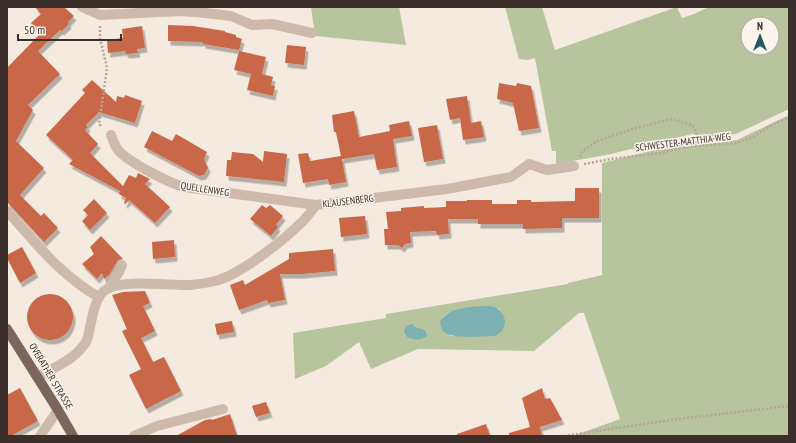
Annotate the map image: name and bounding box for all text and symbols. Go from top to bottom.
scale bar [18,16,121,42]
north arrow [740,16,780,56]
text: N [757,19,763,33]
text: 50 m [24,22,45,37]
street label: SCHWESTER-MATTHIA-WEG [634,130,732,154]
street label: QUELLENWEG [180,179,230,199]
street label: KLAUSENBERG [322,191,374,211]
street label: OVERATHER STRASSE [26,341,76,411]

